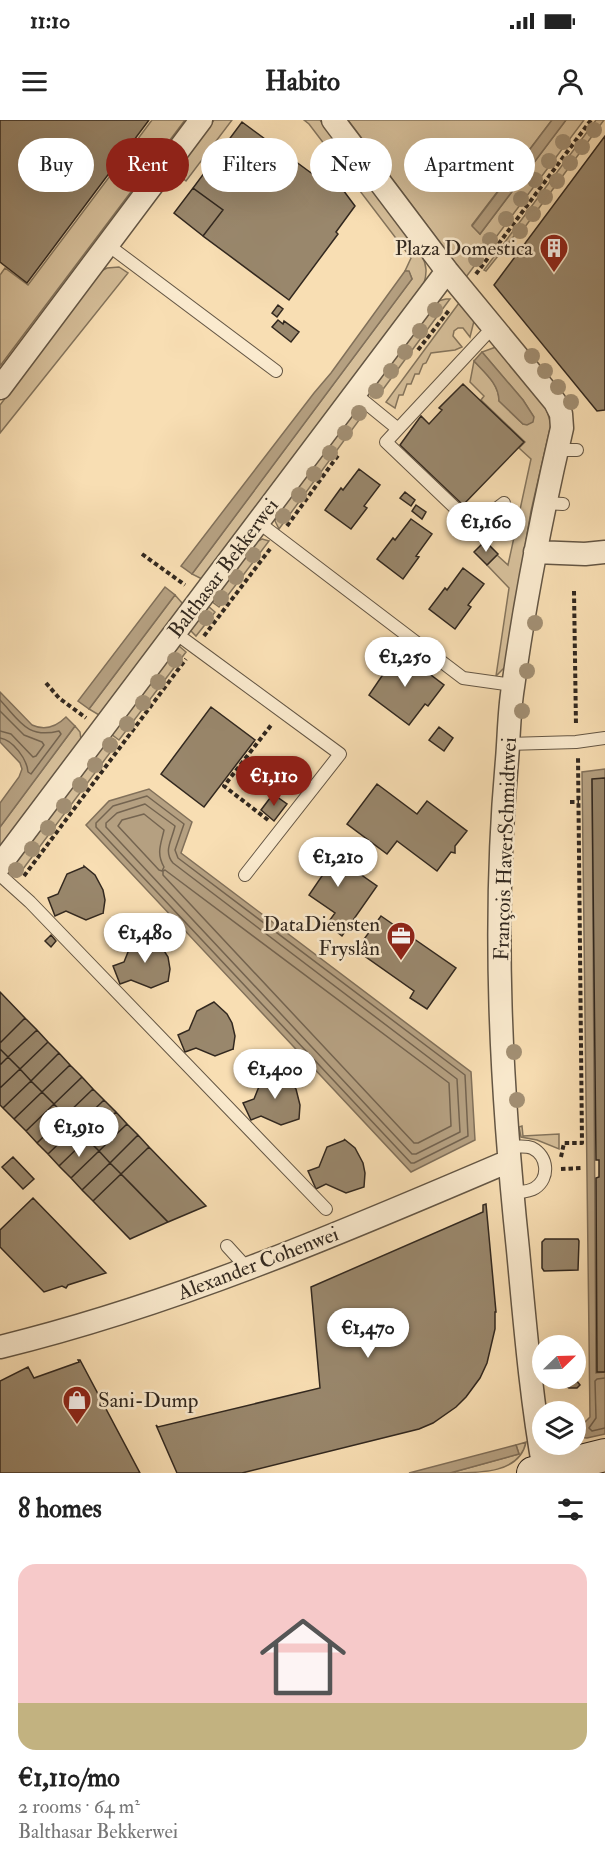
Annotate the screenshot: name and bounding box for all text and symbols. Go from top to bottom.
text: 11:10 [30,7,70,35]
icon: menu [18,65,51,98]
text: Habito [265,65,340,98]
icon: person [554,65,587,98]
chip: Buy [18,138,94,192]
chip: Rent [106,138,189,192]
chip: Filters [201,138,298,192]
chip: New [310,138,392,192]
chip: Apartment [404,138,535,192]
building icon: Plaza Domestica [538,232,570,274]
place label: Plaza Domestica [395,235,533,262]
street label: Balthasar Bekkerwei [162,493,285,644]
pin: €1,160 [437,502,535,553]
text: €1,160 [461,509,511,534]
pin: €1,250 [356,637,454,688]
text: €1,250 [379,644,431,669]
street label: François HaverSchmidtwei [488,736,523,961]
pin: €1,110 [225,756,323,807]
text: €1,110 [250,763,298,788]
pin: €1,210 [289,837,387,888]
text: €1,210 [312,844,364,869]
place label: DataDiensten Fryslân [263,911,380,962]
pin: €1,480 [96,913,194,964]
text: €1,480 [118,920,172,945]
office icon: DataDiensten Fryslân [385,920,417,962]
pin: €1,400 [226,1049,324,1100]
text: €1,400 [247,1056,303,1081]
pin: €1,910 [30,1107,128,1158]
text: €1,910 [53,1114,105,1139]
street label: Alexander Cohenwei [173,1220,343,1307]
pin: €1,470 [319,1308,417,1359]
text: €1,470 [341,1315,395,1340]
north arrow [532,1335,586,1389]
map controls [532,1335,586,1455]
shop icon: Sani-Dump [61,1384,93,1426]
place label: Sani-Dump [98,1387,198,1414]
button: layers [532,1401,586,1455]
text: 8 homes [18,1493,102,1525]
icon: filters [554,1493,587,1526]
icon: home [249,1603,357,1711]
text: €1,110/mo [18,1762,120,1794]
text: 2 rooms · 64 m² [18,1794,140,1819]
text: Balthasar Bekkerwei [18,1819,178,1844]

